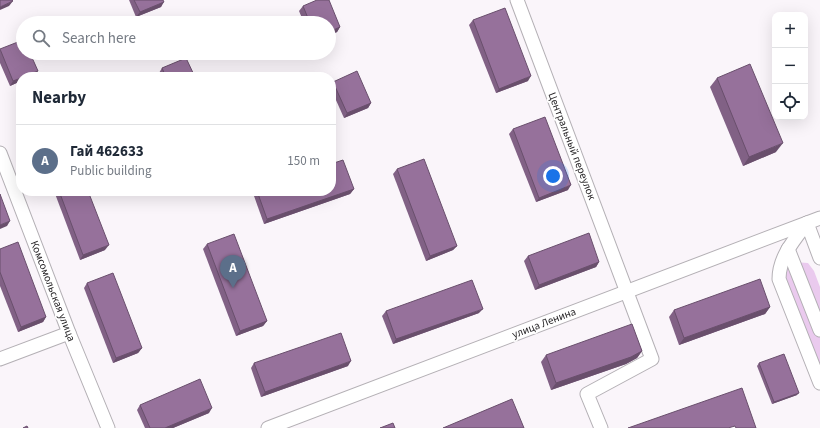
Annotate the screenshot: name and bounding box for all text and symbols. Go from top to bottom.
map controls [772,12,808,120]
button: + [772,12,808,48]
search box [16,16,336,60]
icon: search [30,27,52,49]
text: Search here [62,28,136,49]
button: − [772,48,808,84]
button: locate [772,84,808,120]
text: Nearby [32,86,86,110]
street label: Центральный переулок [545,90,600,202]
text: Гай 462633 [70,141,144,162]
text: A [41,152,49,170]
text: 150 m [287,152,320,170]
text: Public building [70,162,152,180]
your location [543,166,563,186]
street label: Комсомольская улица [27,238,79,344]
pin: A [220,255,246,288]
street label: улица Ленина [510,304,578,342]

